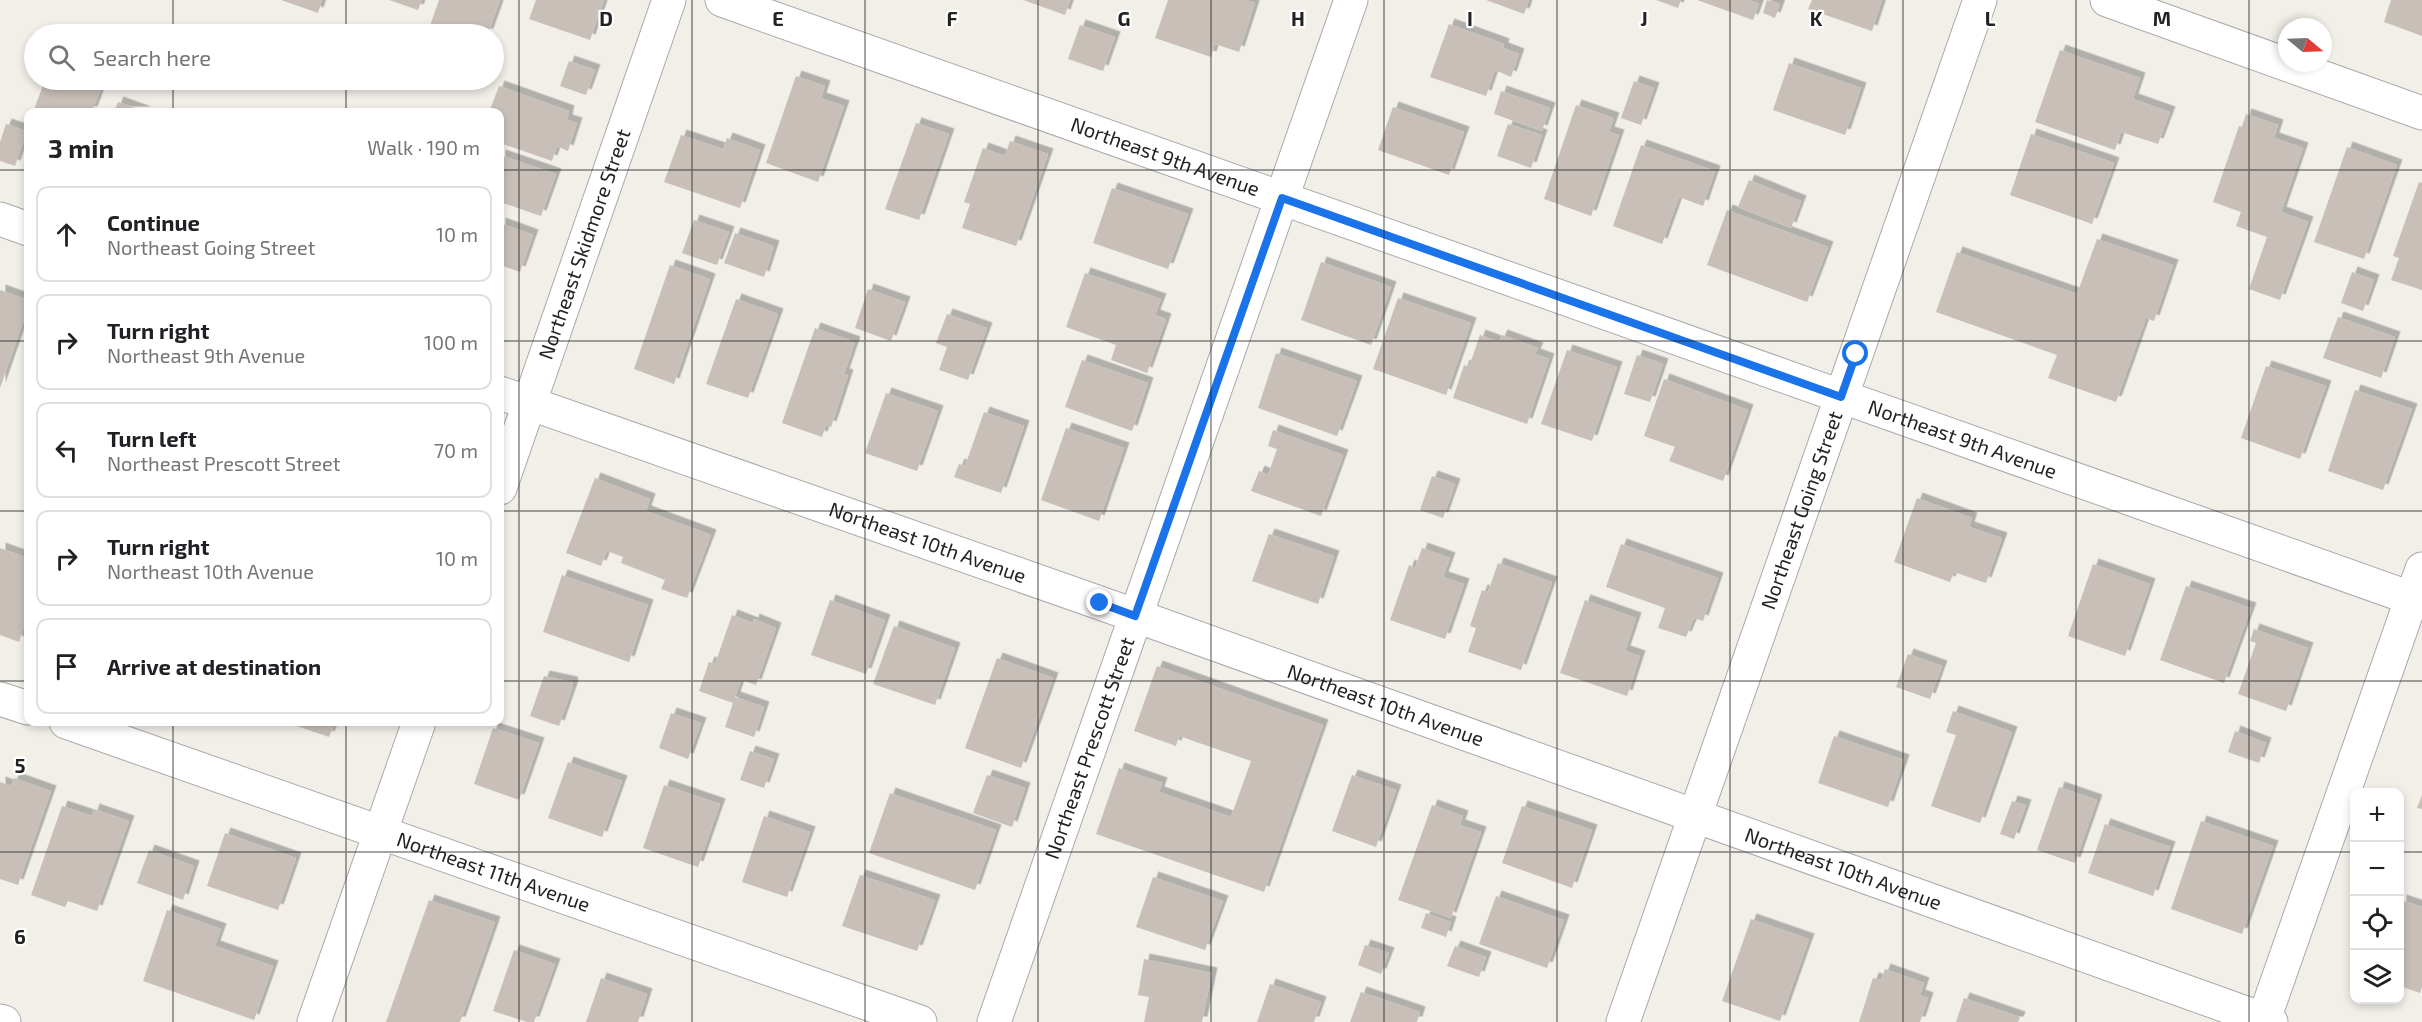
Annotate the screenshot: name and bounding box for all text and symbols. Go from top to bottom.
text: D [599,6,613,30]
text: E [772,6,784,30]
text: F [946,6,958,30]
text: G [1118,6,1130,30]
text: H [1291,6,1305,30]
text: I [1467,6,1473,30]
text: J [1640,6,1648,30]
text: K [1810,6,1823,30]
text: L [1985,6,1996,30]
text: M [2153,6,2171,30]
north arrow [2278,18,2332,72]
search box [24,24,504,90]
icon: search [45,41,78,74]
text: Search here [93,44,211,70]
street label: Northeast 9th Avenue [1068,112,1263,200]
street label: Northeast Skidmore Street [533,125,635,362]
text: 3 min [48,132,114,163]
text: Walk · 190 m [367,135,480,159]
text: Continue [107,209,200,235]
icon: ahead [50,218,83,251]
text: 10 m [436,222,478,246]
text: Northeast Going Street [107,235,315,259]
text: Turn right [107,317,209,343]
icon: right [50,326,83,359]
text: 100 m [424,330,478,354]
route start [1842,340,1868,366]
text: Northeast 9th Avenue [107,343,305,367]
street label: Northeast 9th Avenue [1865,394,2060,483]
street label: Northeast Going Street [1755,407,1847,612]
text: Turn left [107,425,196,451]
icon: left [50,434,83,467]
text: 70 m [434,438,478,462]
text: Northeast Prescott Street [107,451,340,475]
street label: Northeast 10th Avenue [826,496,1030,587]
text: Turn right [107,533,209,559]
icon: right [50,542,83,575]
text: 10 m [436,546,478,570]
text: Northeast 10th Avenue [107,559,314,583]
route end [1086,589,1112,615]
street label: Northeast Prescott Street [1039,633,1139,862]
icon: arrive [50,650,83,683]
text: Arrive at destination [107,653,321,679]
street label: Northeast 10th Avenue [1284,658,1487,750]
text: 5 [14,753,26,777]
map controls [2350,788,2404,1004]
button: + [2350,788,2404,842]
street label: Northeast 10th Avenue [1742,822,1945,914]
street label: Northeast 11th Avenue [394,826,593,916]
button: − [2350,842,2404,896]
button: locate [2350,896,2404,950]
text: 6 [14,924,26,948]
button: layers [2350,950,2404,1004]

